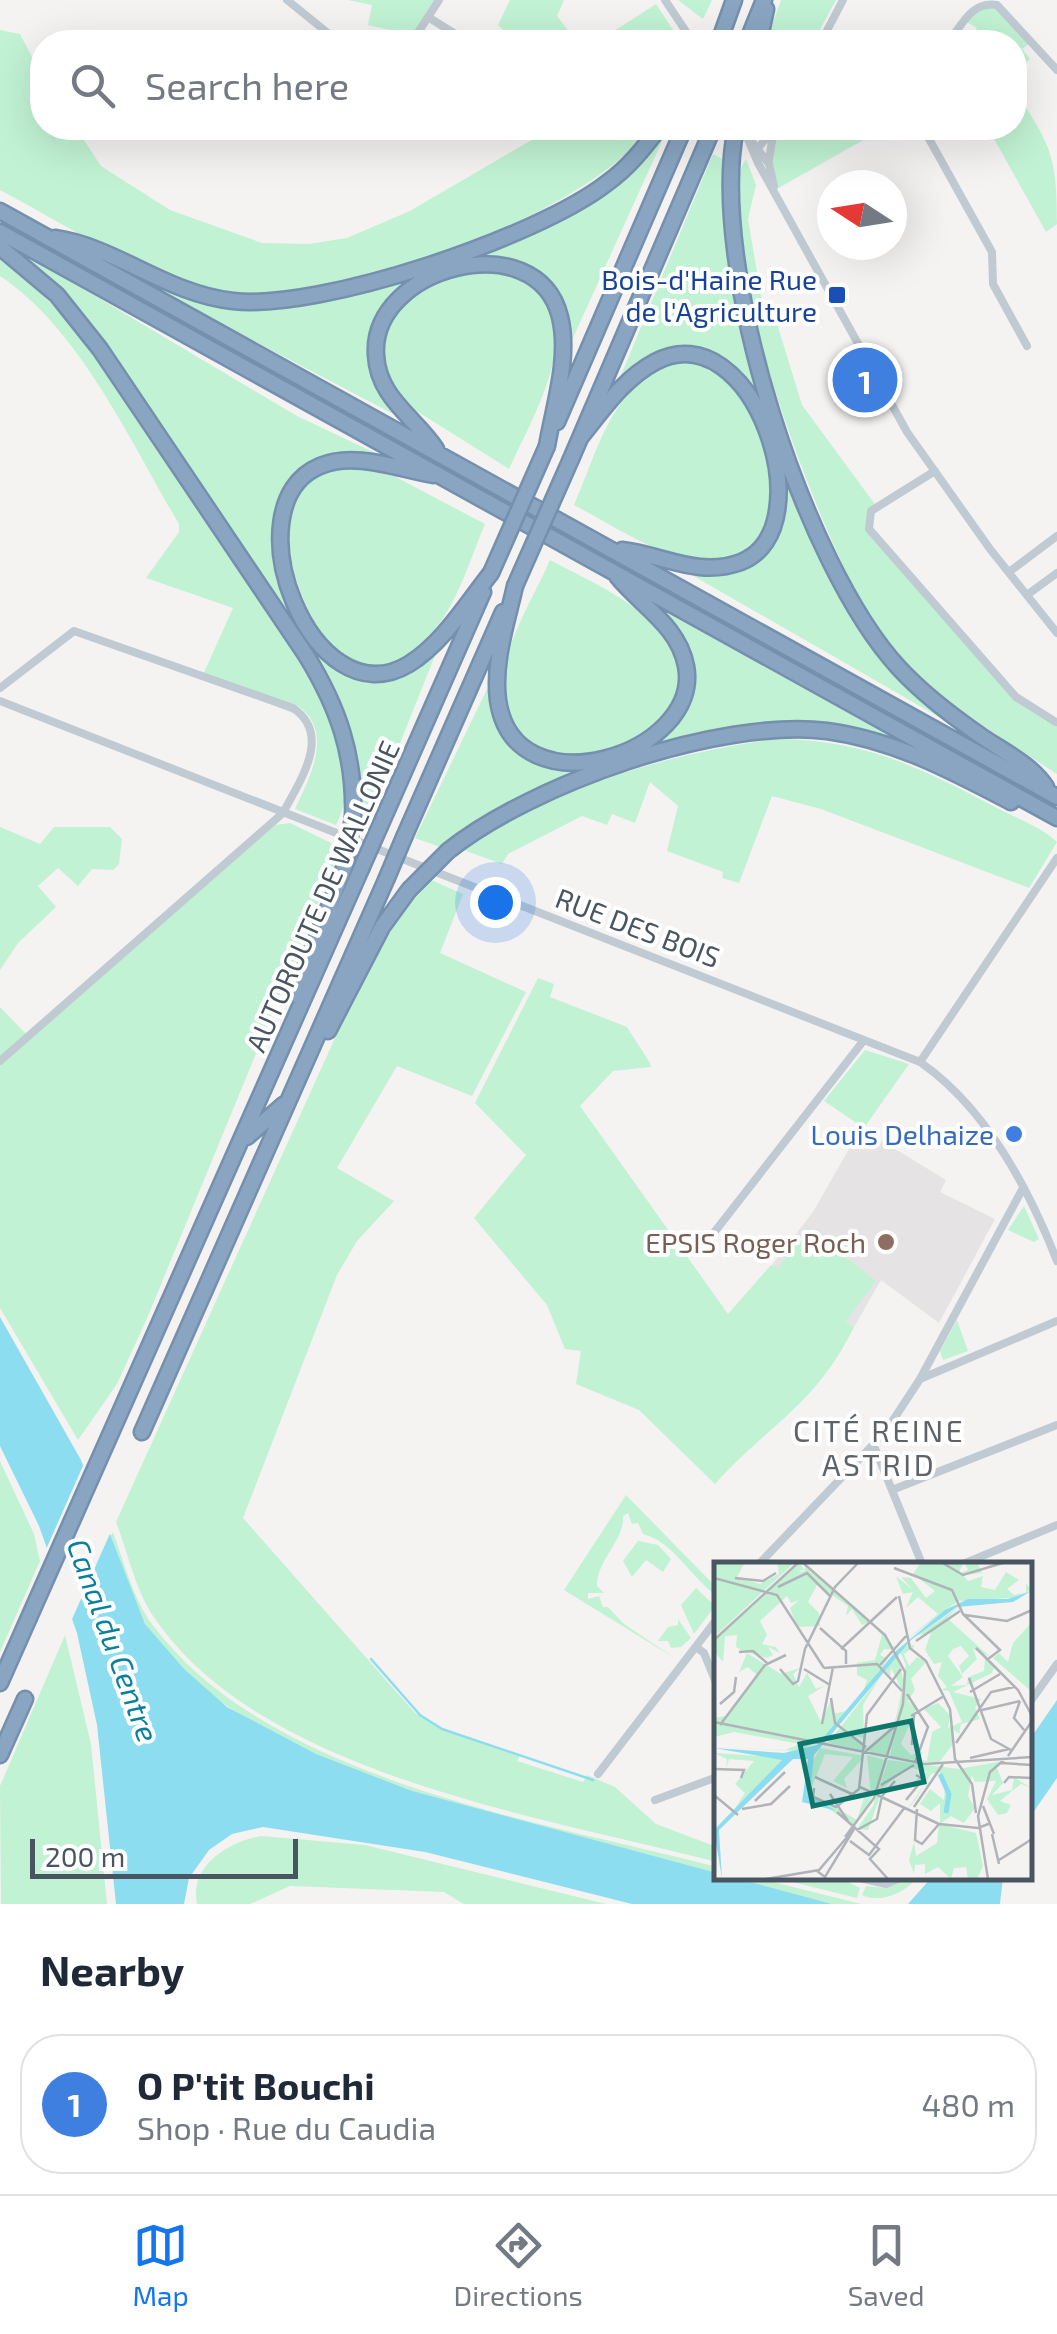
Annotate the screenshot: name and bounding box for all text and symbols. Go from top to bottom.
search box [30,30,1027,140]
icon: search [65,58,120,113]
text: Search here [145,62,349,108]
north arrow [817,170,907,260]
place label: Bois-d'Haine Rue de l'Agriculture [601,262,817,328]
marker: Bois-d'Haine Rue de l'Agriculture [826,284,848,306]
pin: 1 [832,342,898,418]
street label: AUTOROUTE DE WALLONIE [238,735,406,1057]
your location [470,877,521,928]
street label: RUE DES BOIS [551,880,725,974]
place label: Louis Delhaize [811,1117,994,1151]
marker: Louis Delhaize [1003,1123,1025,1145]
place label: EPSIS Roger Roch [645,1225,866,1259]
marker: EPSIS Roger Roch [875,1231,897,1253]
district label: CITÉ REINE ASTRID [793,1412,965,1482]
water label: Canal du Centre [61,1534,167,1746]
inset map [714,1562,1032,1879]
scale bar [30,1834,298,1878]
text: 200 m [45,1839,125,1873]
text: Nearby [40,1944,184,1994]
text: O P'tit Bouchi [137,2062,375,2108]
text: 1 [68,2085,81,2123]
text: 480 m [921,2085,1015,2123]
text: Shop · Rue du Caudia [137,2108,436,2146]
tab: Map [132,2218,189,2312]
tab: Directions [454,2218,583,2312]
tab: Saved [848,2218,925,2312]

